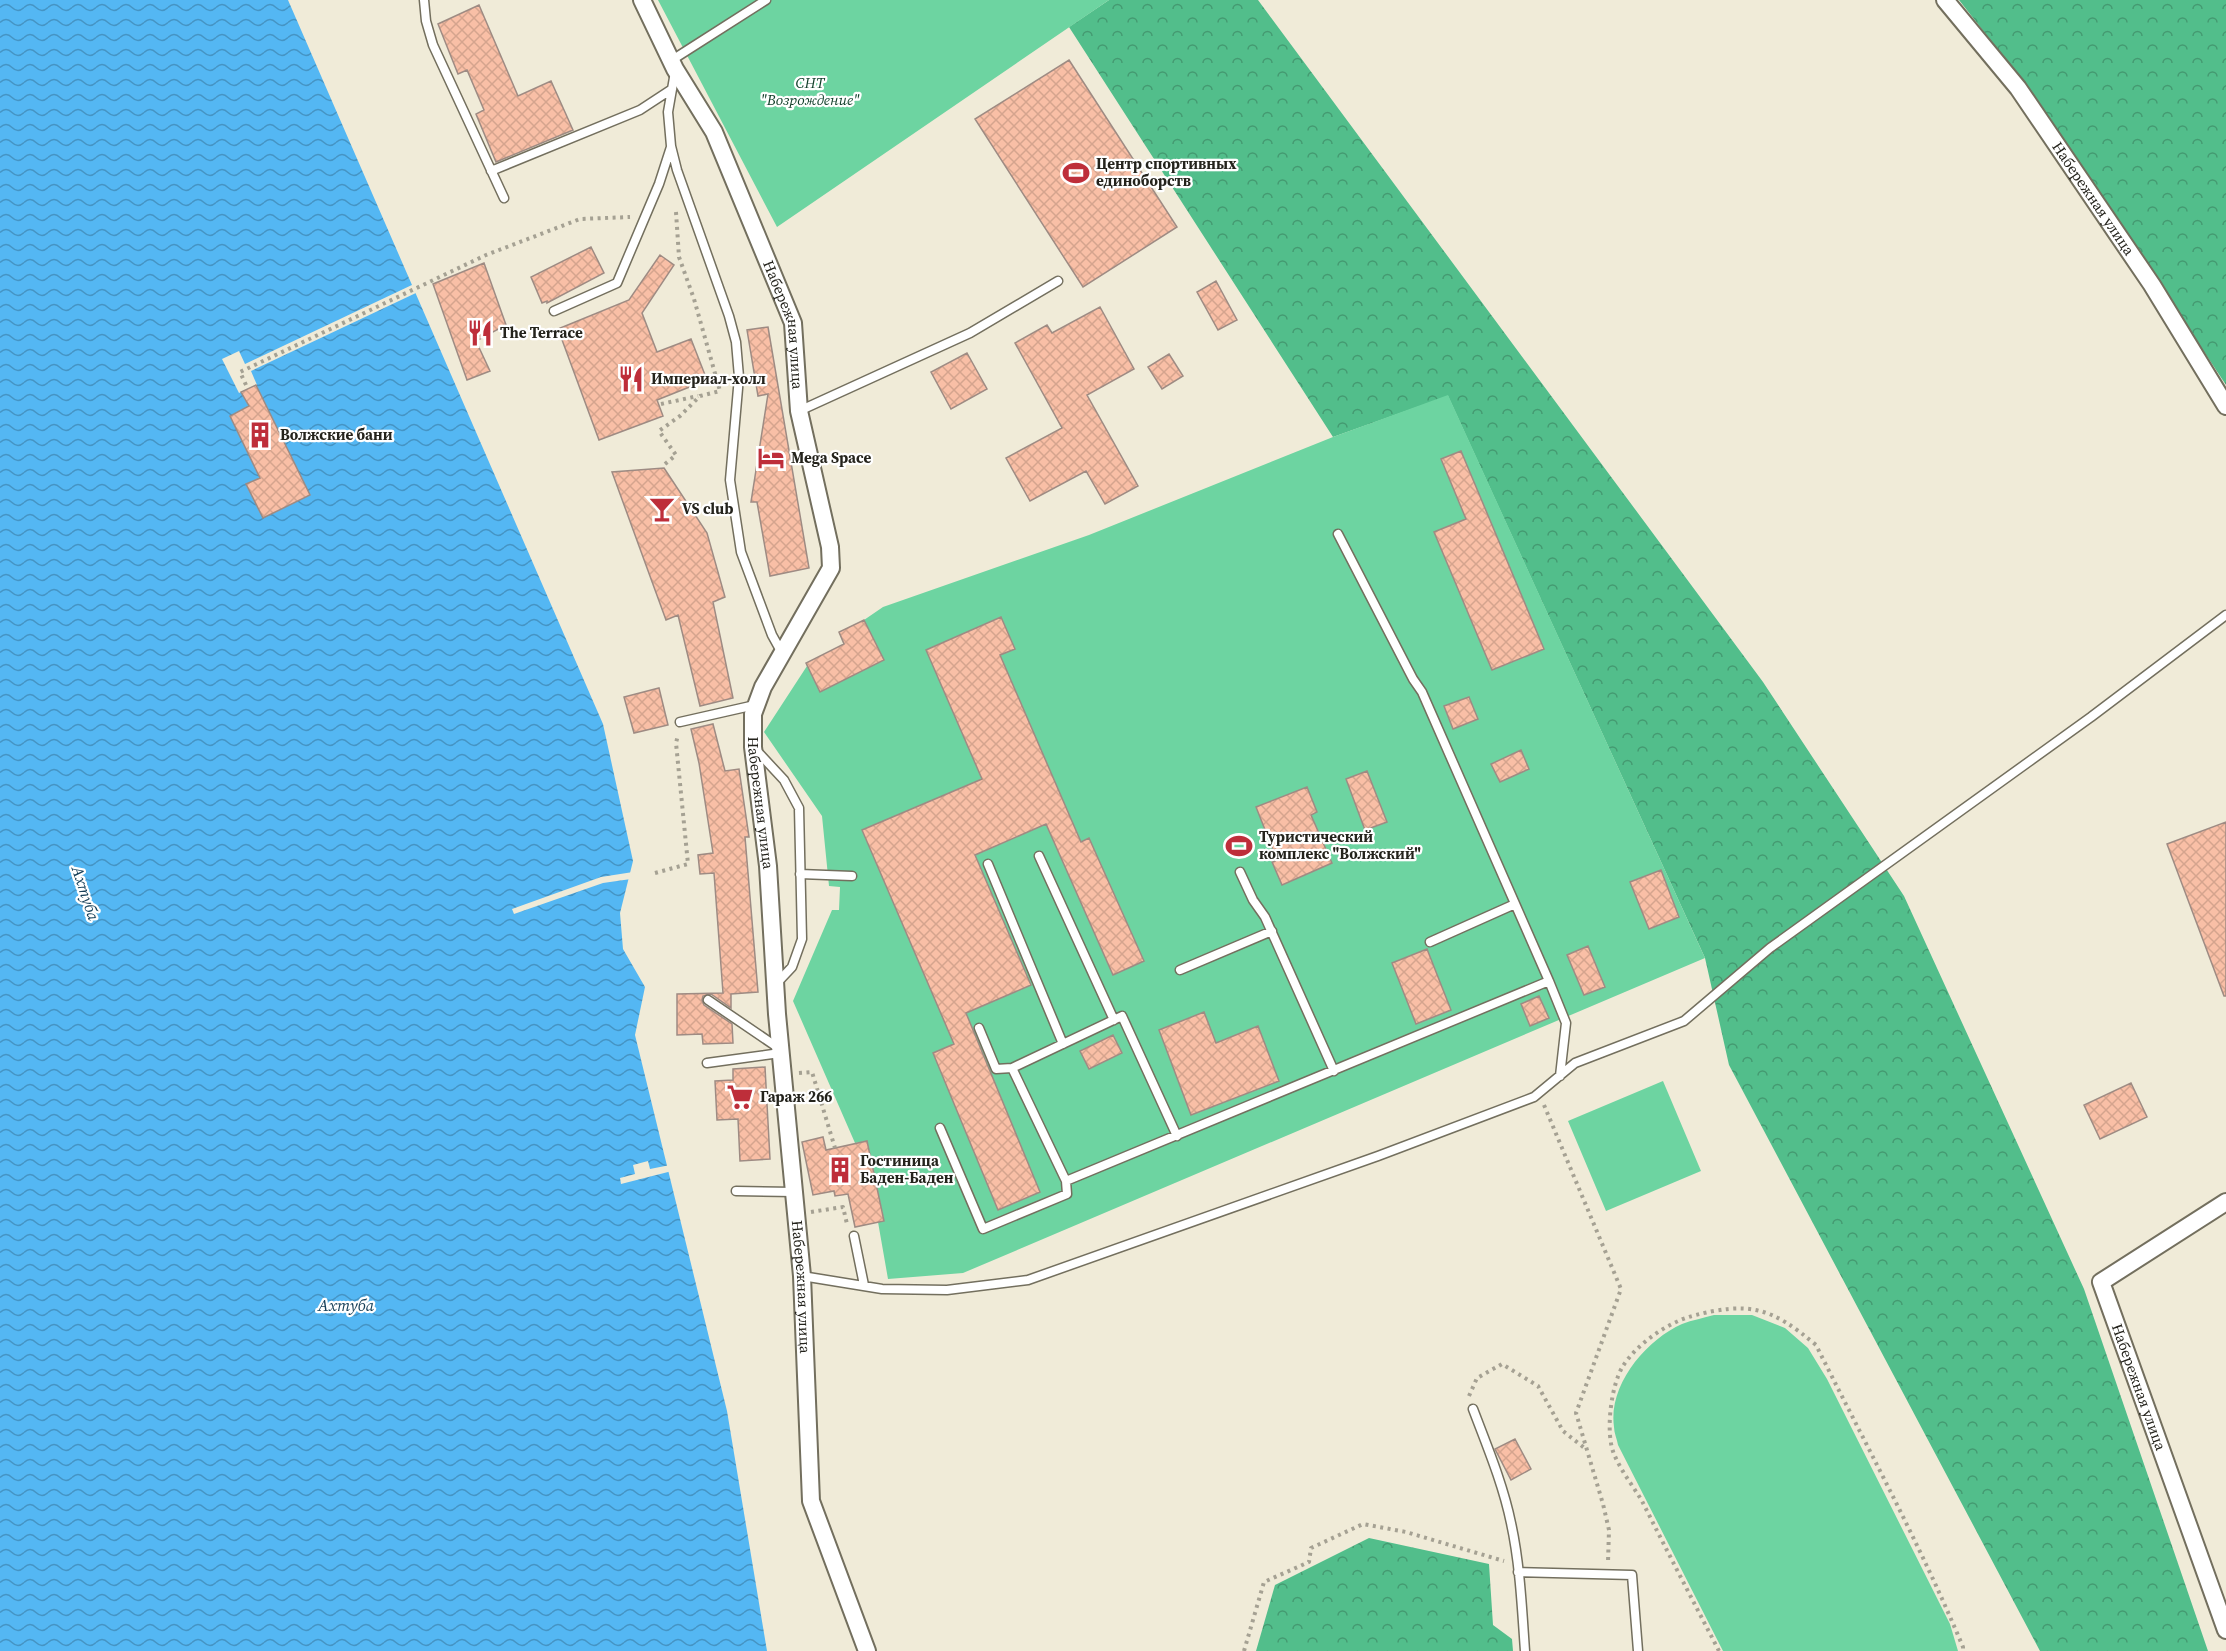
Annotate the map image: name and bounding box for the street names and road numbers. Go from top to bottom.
street label: Набережная улица [2047,137,2140,260]
street label: Набережная улица [758,257,809,390]
street label: Набережная улица [743,736,779,871]
street label: Набережная улица [787,1219,816,1354]
street label: Набережная улица [2107,1320,2172,1454]

